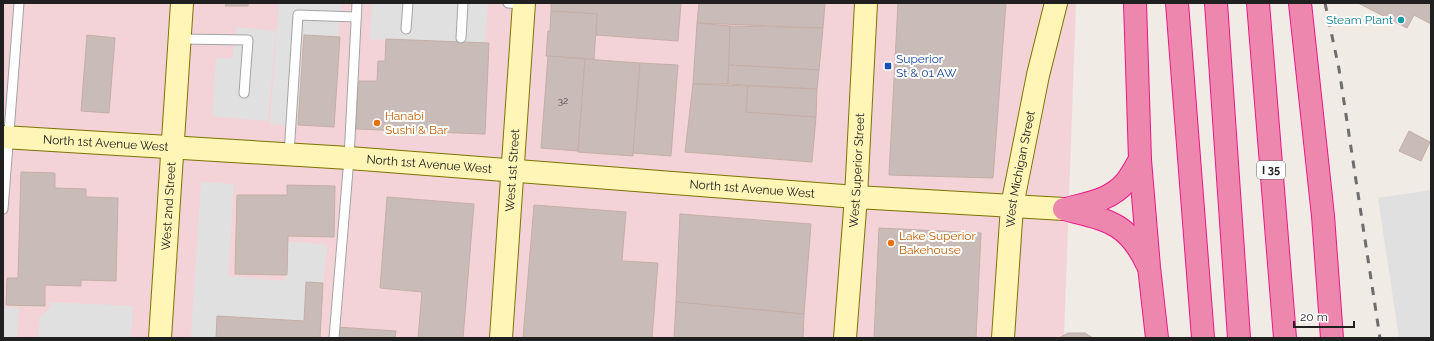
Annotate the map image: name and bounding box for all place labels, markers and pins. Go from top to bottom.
place label: Steam Plant [1326,13,1393,27]
marker: Steam Plant [1396,15,1406,25]
place label: Superior St & 01 AW [896,52,957,80]
marker: Superior St & 01 AW [883,61,893,71]
place label: Hanabi Sushi & Bar [385,109,448,137]
marker: Hanabi Sushi & Bar [372,118,382,128]
place label: Lake Superior Bakehouse [899,229,977,257]
marker: Lake Superior Bakehouse [886,238,896,248]

